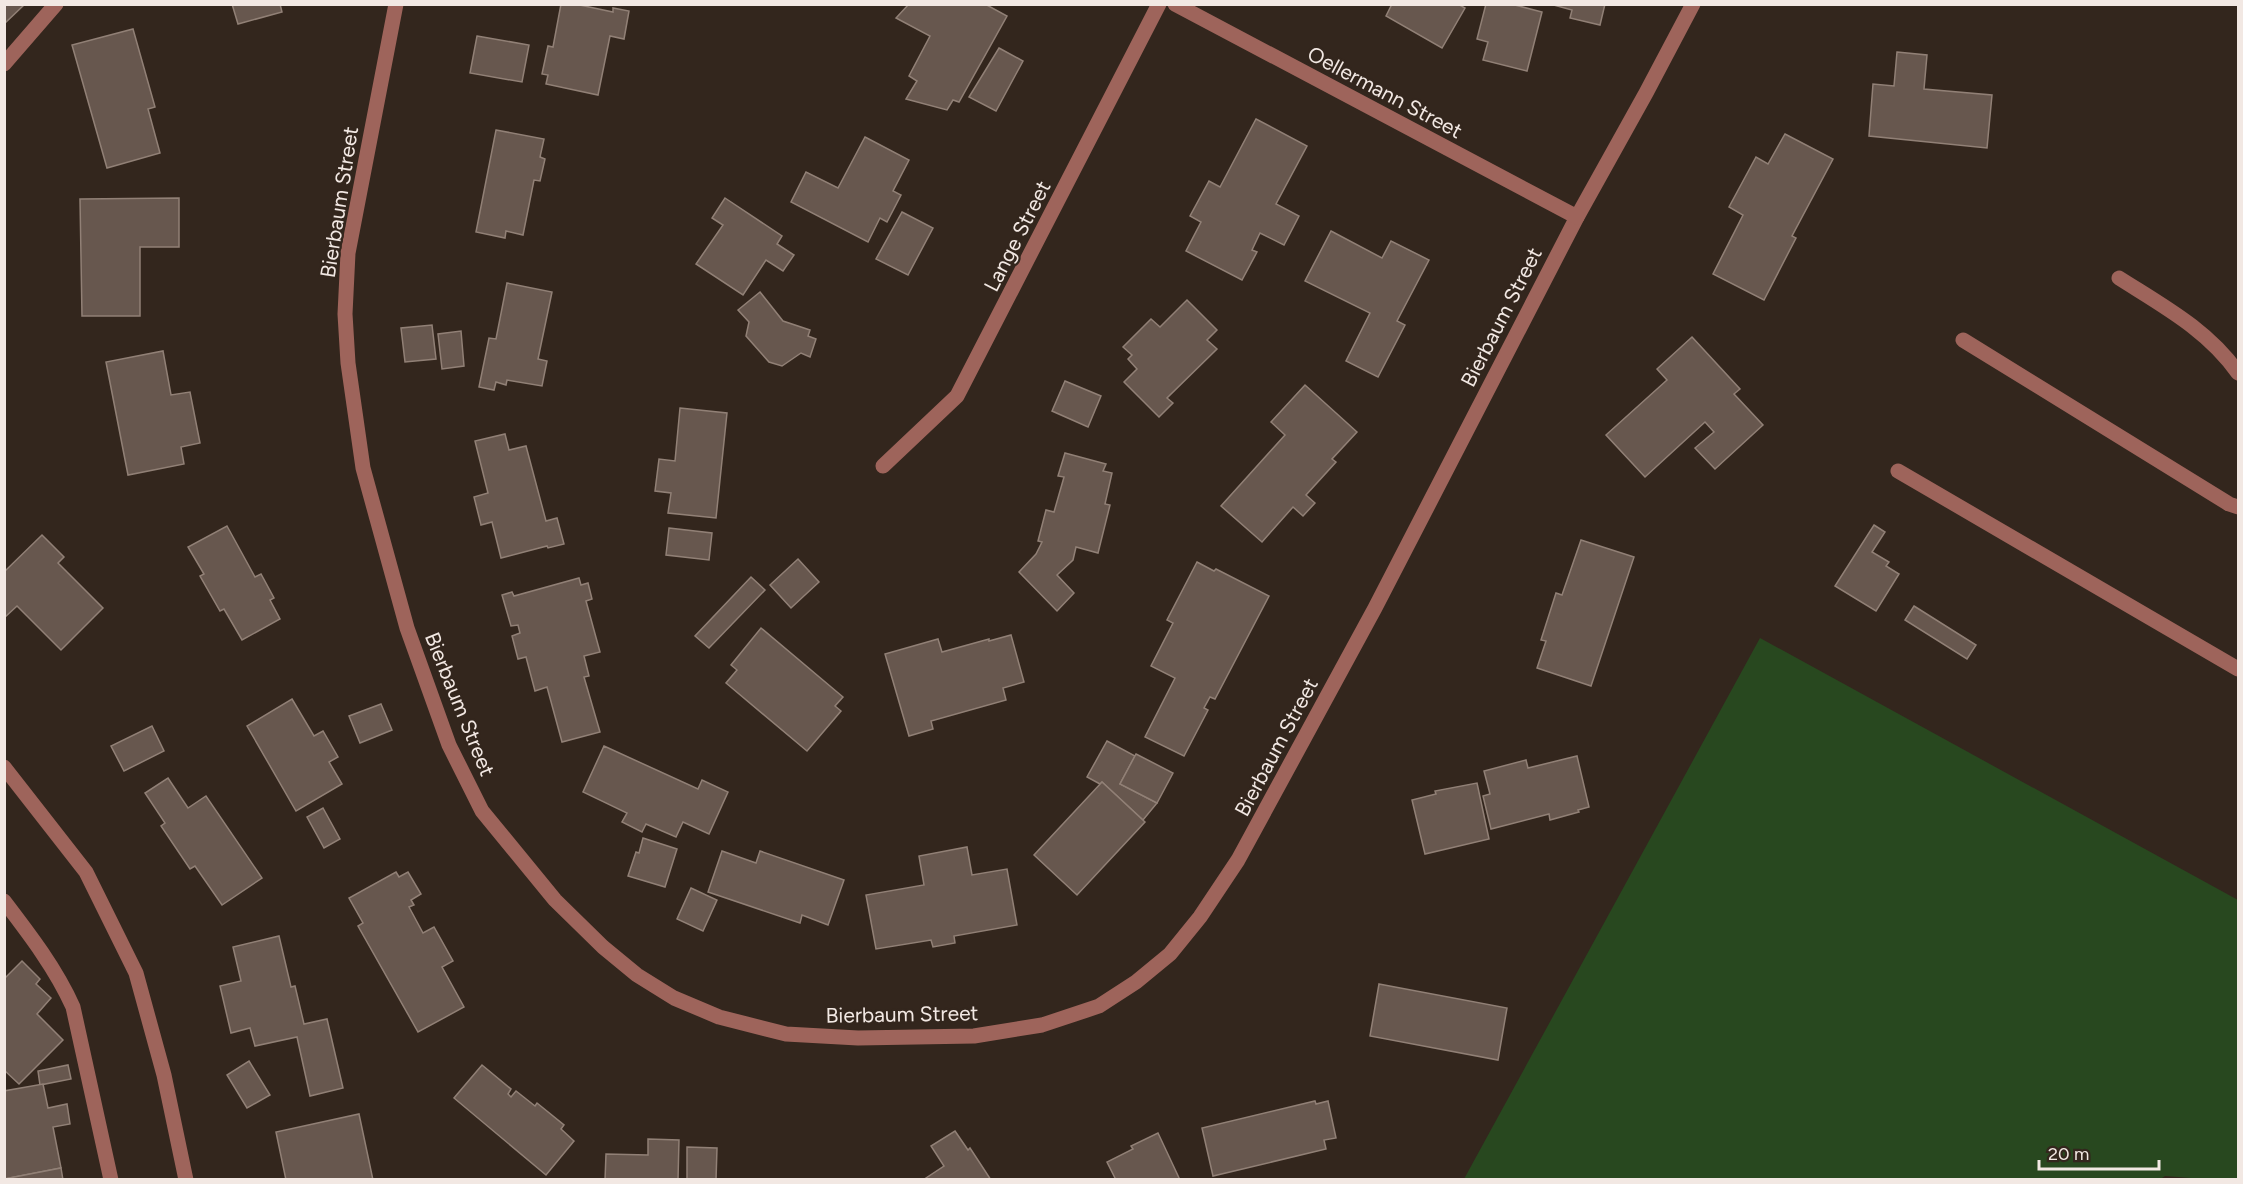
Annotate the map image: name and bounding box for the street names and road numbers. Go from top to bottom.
street label: Oellermann Street [1303,41,1467,143]
street label: Bierbaum Street [315,124,363,279]
street label: Lange Street [978,176,1056,296]
street label: Bierbaum Street [1455,243,1547,391]
street label: Bierbaum Street [420,628,500,780]
street label: Bierbaum Street [1229,674,1323,820]
street label: Bierbaum Street [825,1000,979,1028]

